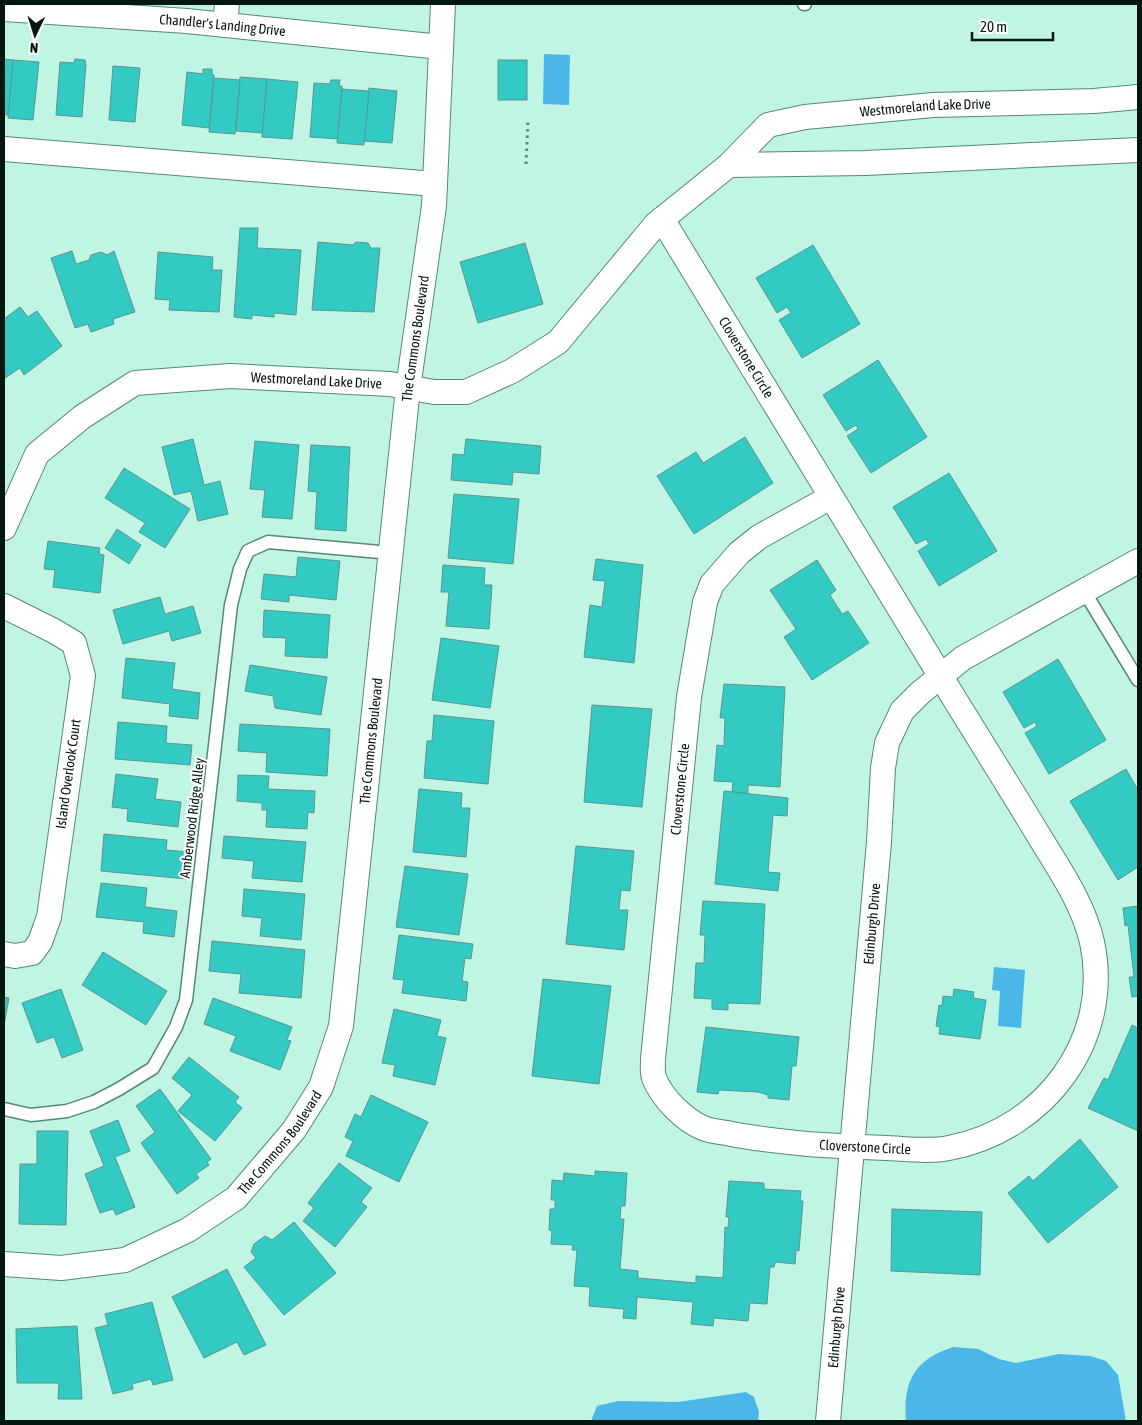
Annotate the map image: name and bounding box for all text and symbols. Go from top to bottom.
north arrow [10,10,60,60]
scale bar [972,10,1053,42]
street label: Chandler's Landing Drive [159,11,286,39]
text: 20 m [980,18,1007,35]
text: N [29,40,39,56]
street label: Westmoreland Lake Drive [859,96,991,120]
street label: The Commons Boulevard [399,274,432,402]
street label: Cloverstone Circle [716,314,777,401]
street label: Westmoreland Lake Drive [250,369,382,392]
street label: The Commons Boulevard [356,677,386,805]
street label: Island Overlook Court [52,718,84,830]
street label: Cloverstone Circle [667,743,692,836]
street label: Amberwood Ridge Alley [177,757,207,879]
street label: Edinburgh Drive [860,883,883,965]
street label: The Commons Boulevard [235,1088,325,1198]
street label: Cloverstone Circle [819,1137,911,1157]
street label: Edinburgh Drive [825,1286,848,1369]

